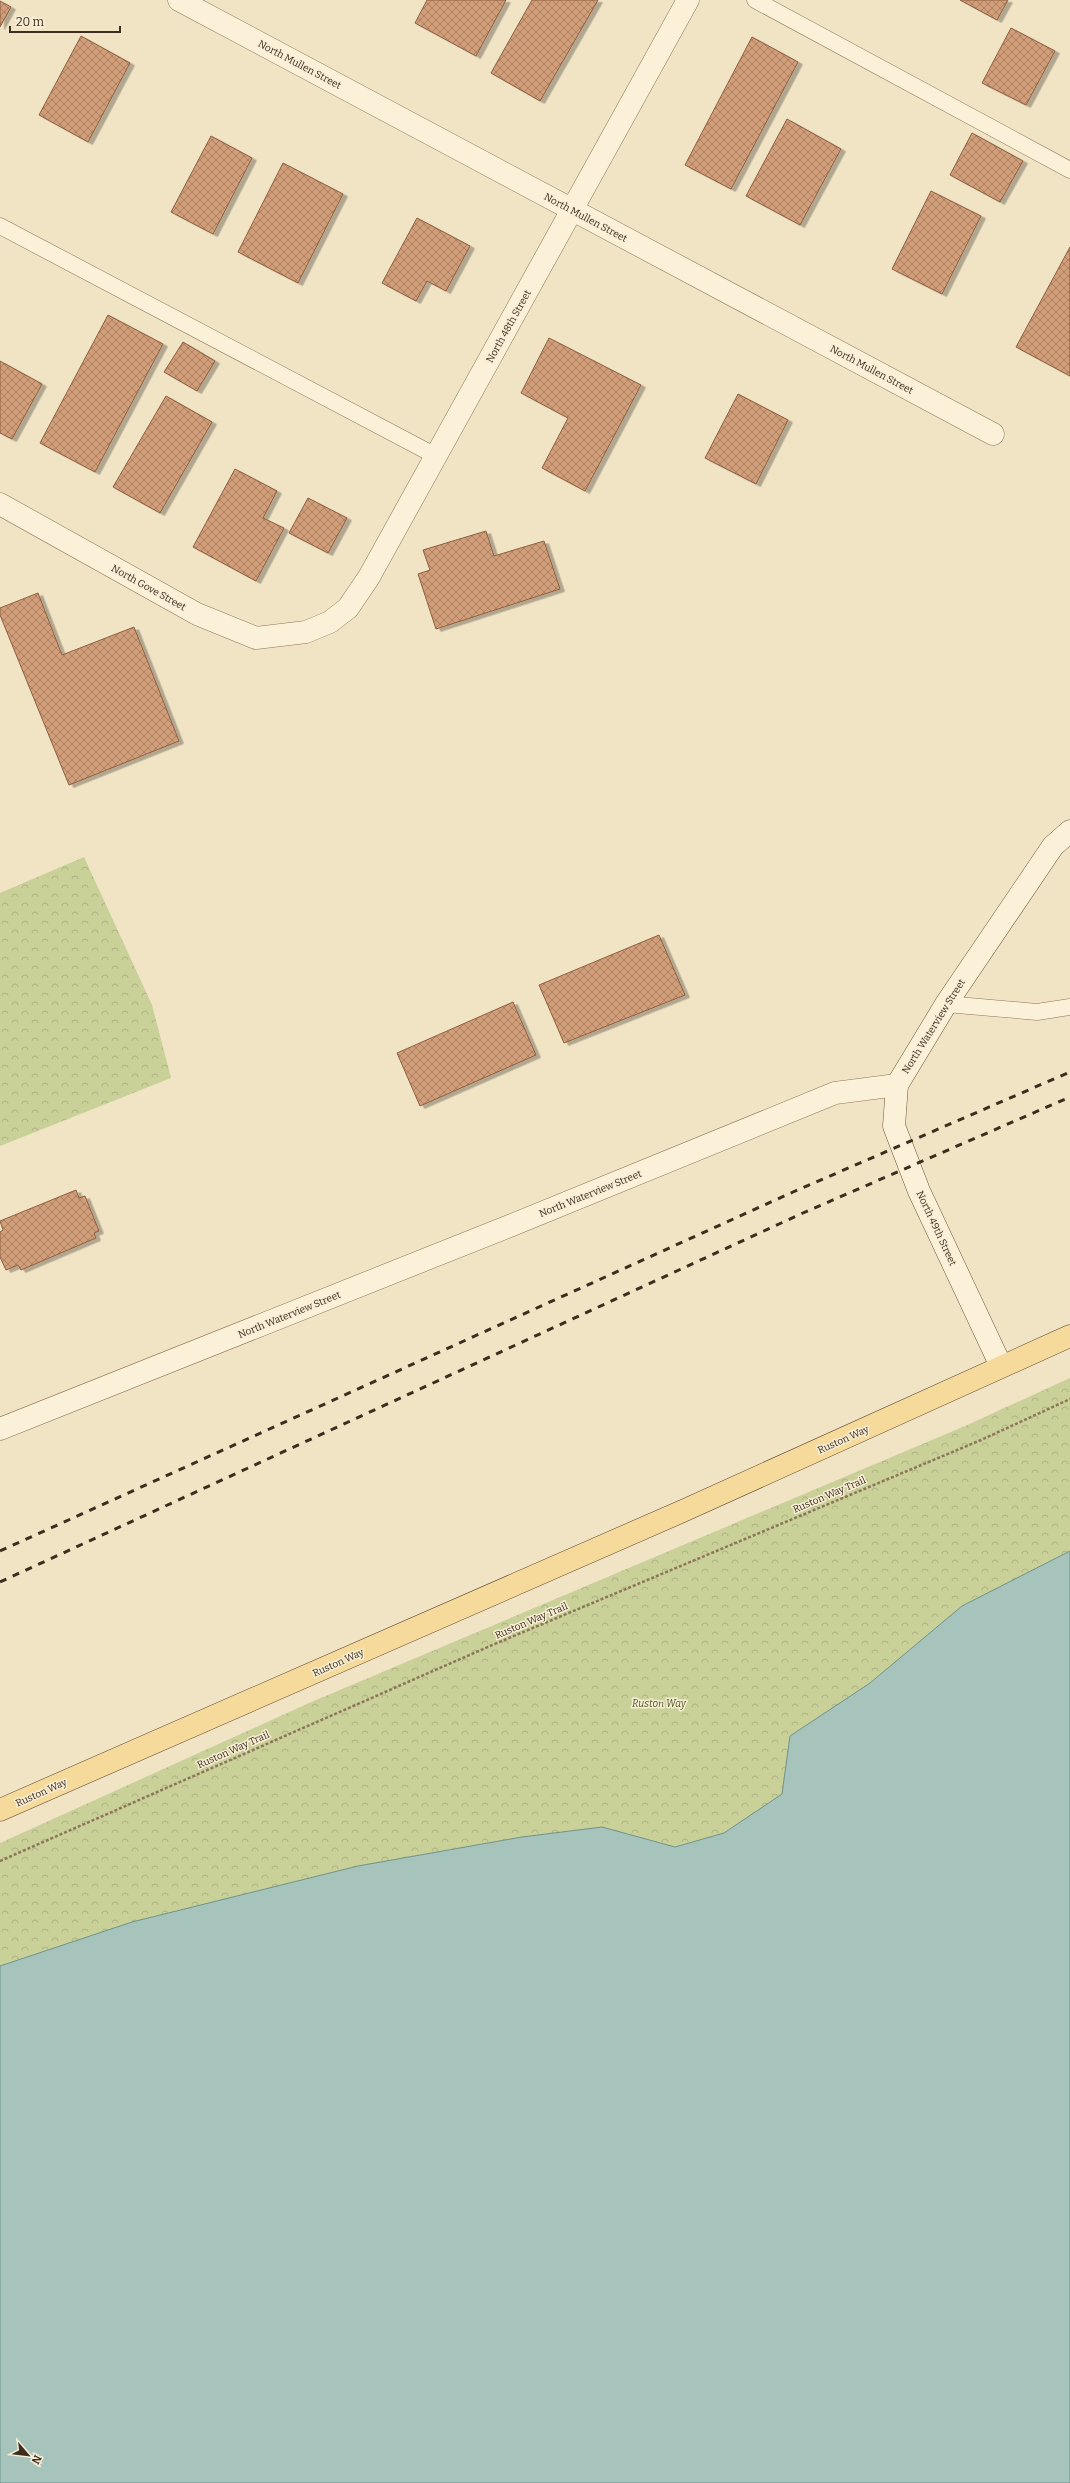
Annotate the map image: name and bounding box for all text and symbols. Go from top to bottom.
scale bar [10,8,120,34]
text: 20 m [16,15,45,29]
street label: North Mullen Street [256,38,344,92]
street label: North Mullen Street [542,191,630,245]
street label: North 48th Street [484,288,534,365]
street label: North Mullen Street [828,343,916,397]
street label: North Gove Street [109,562,188,614]
street label: North Waterview Street [900,977,968,1076]
street label: North Waterview Street [537,1168,644,1220]
street label: North 49th Street [913,1189,959,1268]
street label: North Waterview Street [236,1289,343,1341]
street label: Ruston Way [816,1423,872,1457]
street label: Ruston Way Trail [791,1474,868,1516]
street label: Ruston Way Trail [493,1600,570,1642]
street label: Ruston Way [311,1646,367,1680]
park label: Ruston Way [632,1698,687,1710]
street label: Ruston Way Trail [195,1729,272,1771]
street label: Ruston Way [14,1776,70,1810]
north arrow [8,2435,48,2475]
text: N [28,2453,44,2467]

